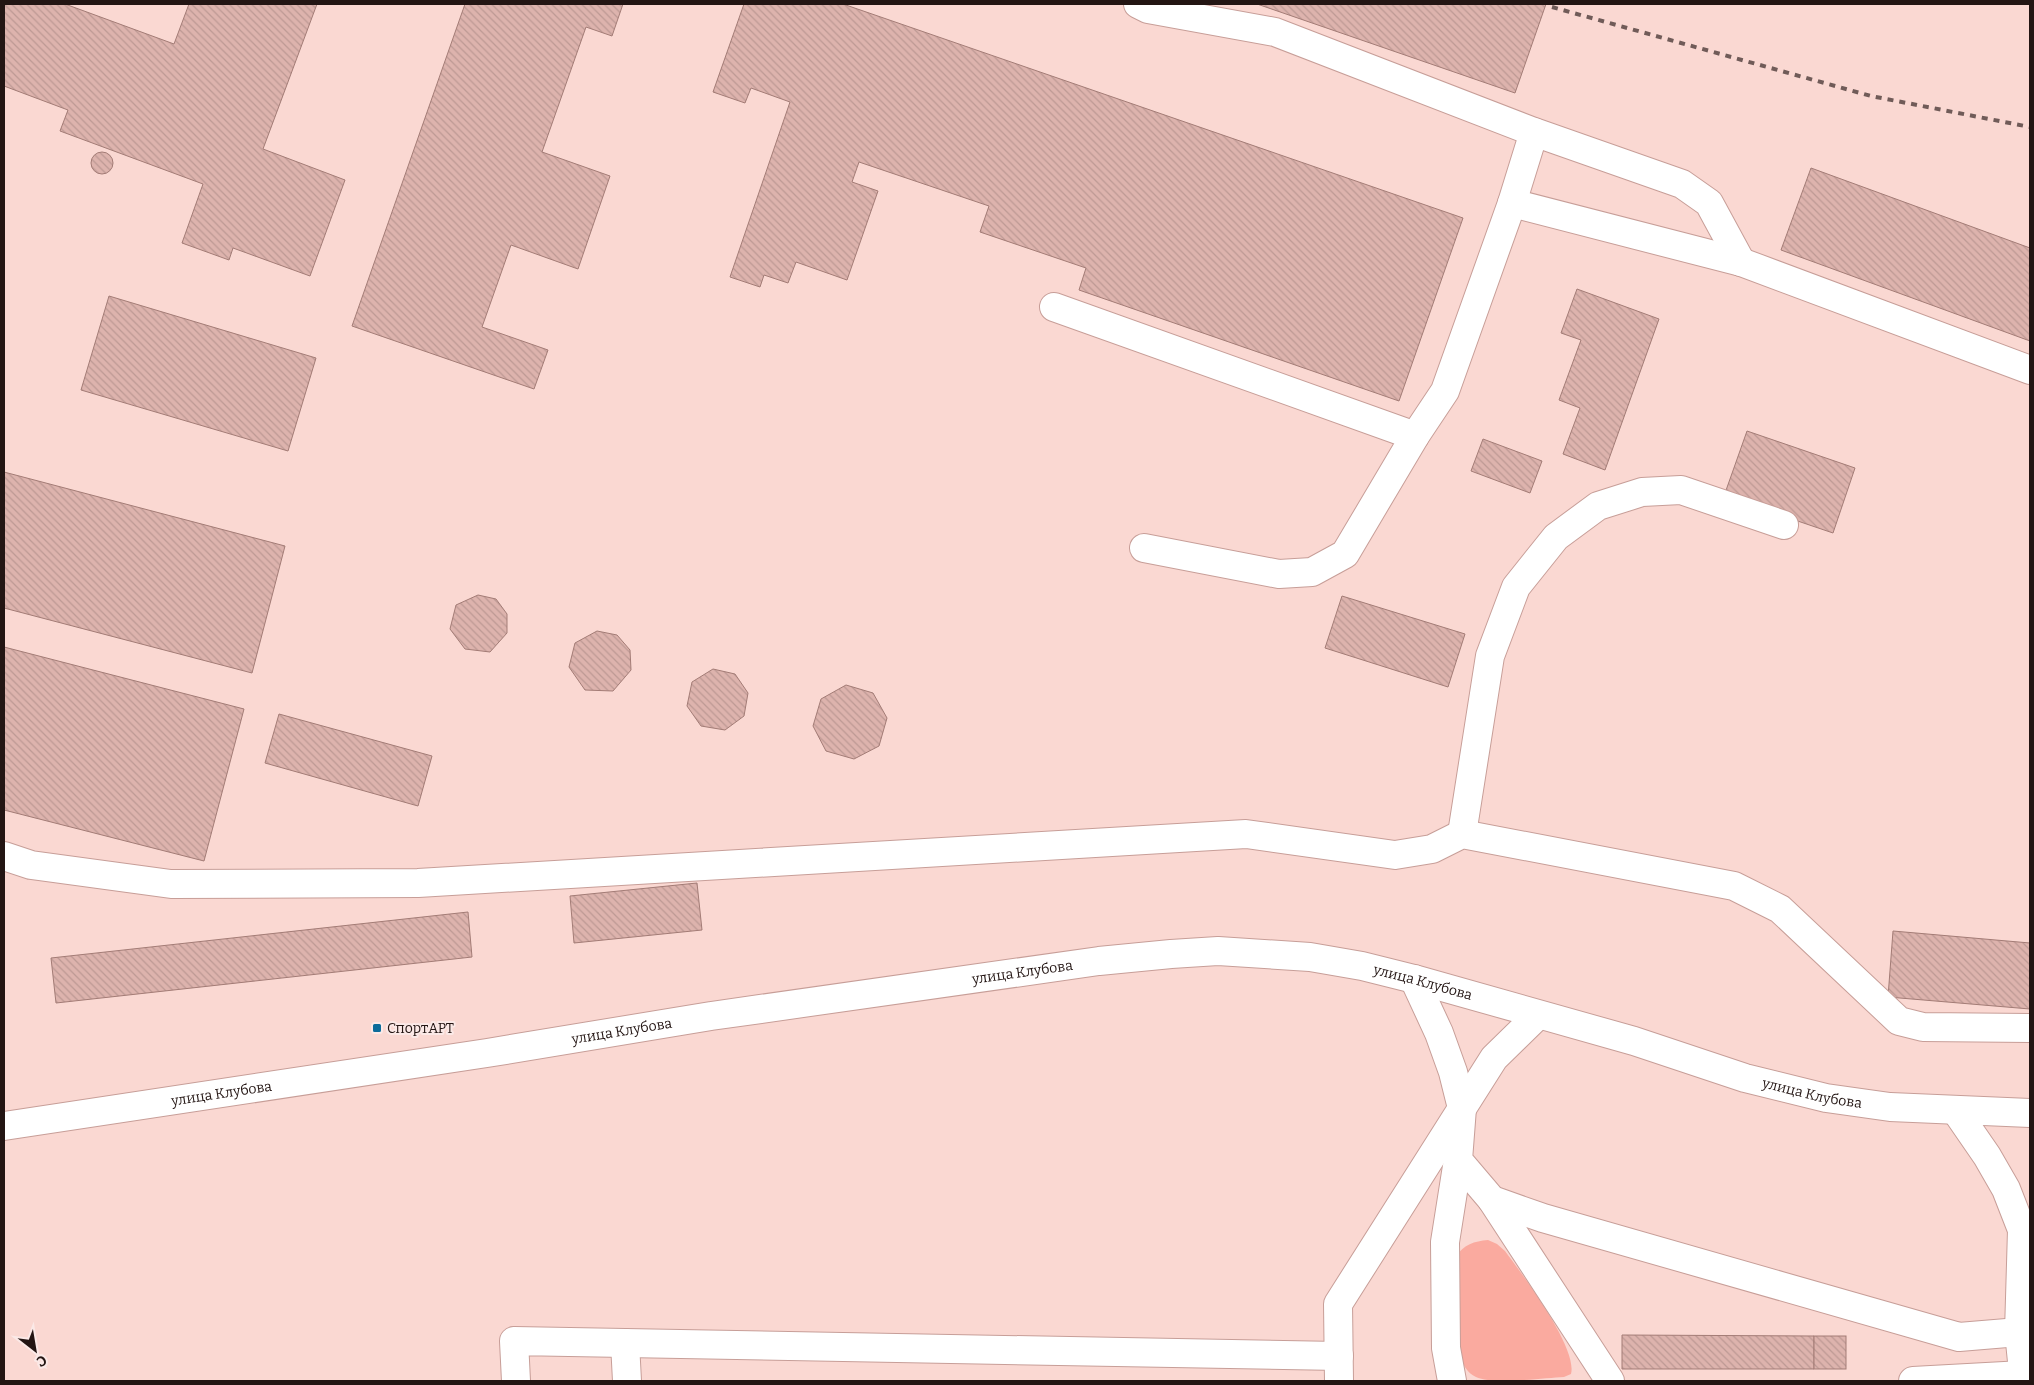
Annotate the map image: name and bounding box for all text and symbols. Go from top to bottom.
street label: улица Клубова [970,957,1074,988]
street label: улица Клубова [1371,961,1475,1004]
street label: улица Клубова [569,1015,674,1048]
place label: СпортАРТ [387,1020,454,1037]
marker: СпортАРТ [371,1022,383,1034]
street label: улица Клубова [1760,1074,1863,1112]
street label: улица Клубова [169,1078,273,1110]
north arrow [10,1325,60,1375]
text: С [33,1351,50,1370]

